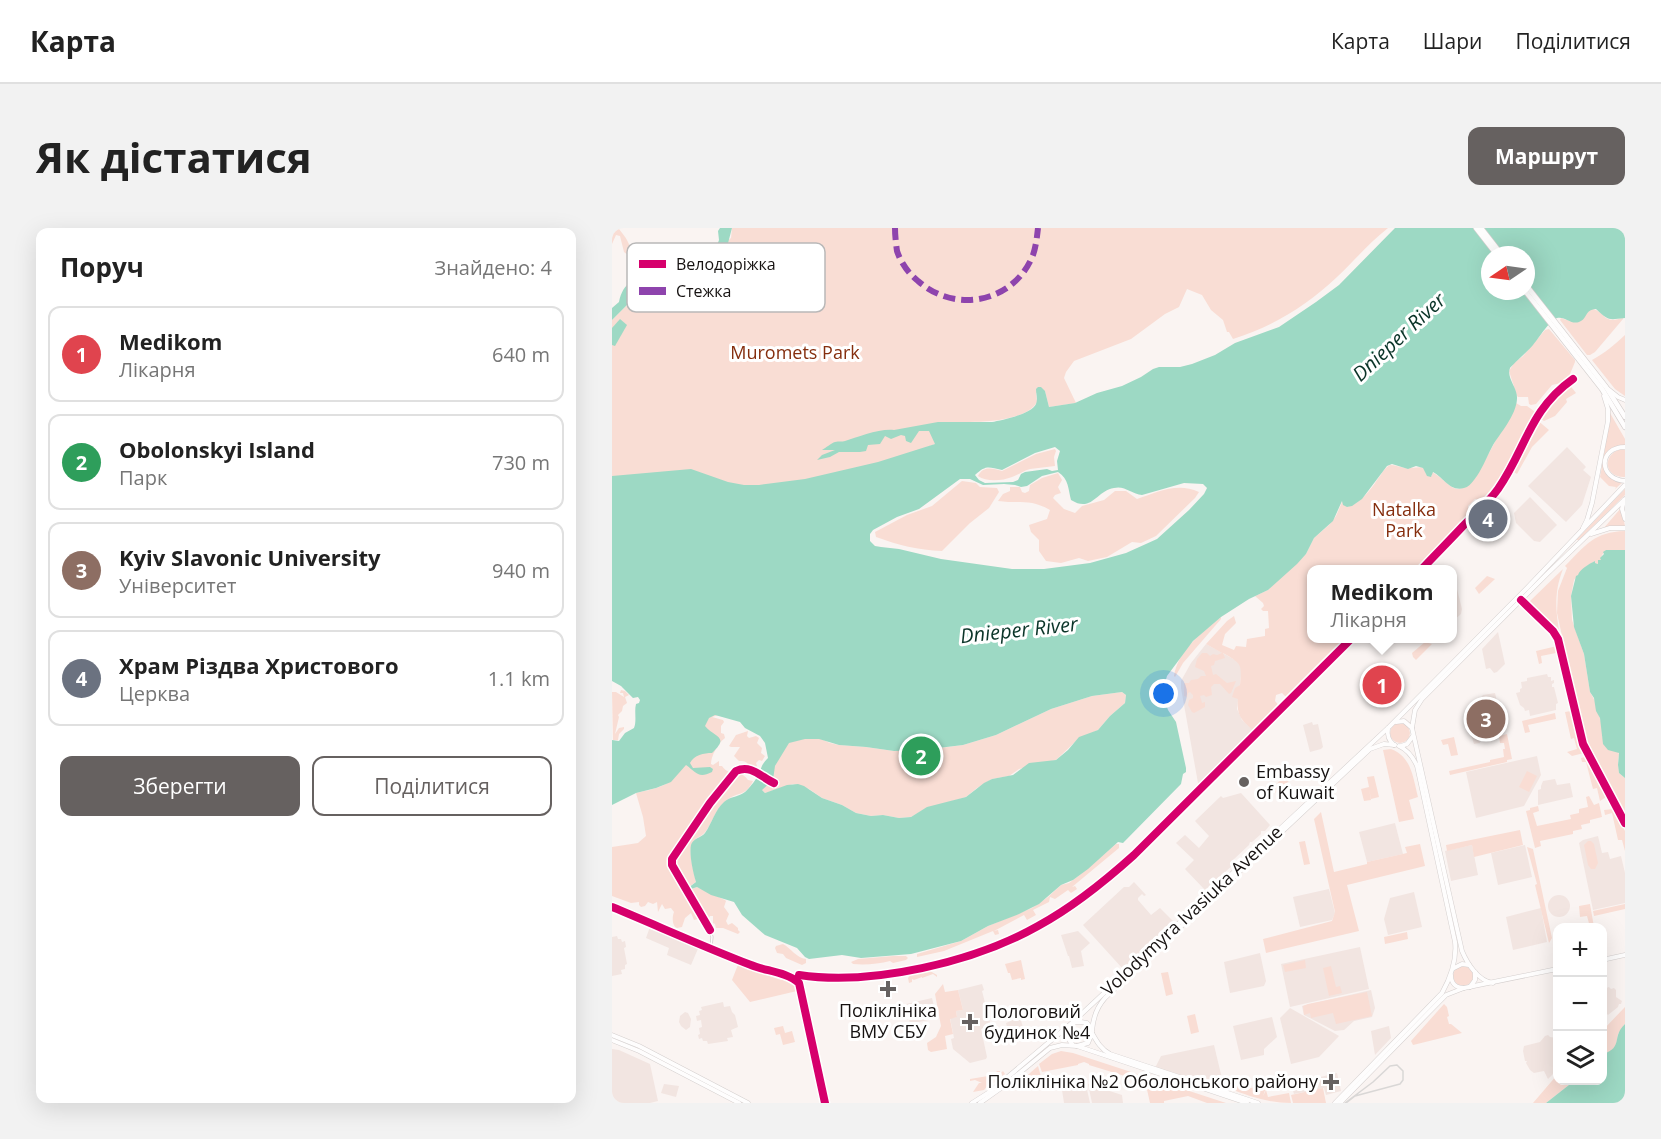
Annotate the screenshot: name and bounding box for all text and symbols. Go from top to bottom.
text: Карта [30,22,116,60]
text: Карта [1331,27,1390,55]
text: Шари [1423,27,1482,55]
text: Поділитися [1515,27,1631,55]
button: Маршрут [1468,127,1625,185]
text: Як дістатися [36,128,312,185]
legend [627,243,825,312]
north arrow [1481,246,1535,300]
text: Поруч [60,249,144,285]
text: Велодоріжка [676,253,776,275]
text: Знайдено: 4 [435,254,552,281]
text: Стежка [676,280,732,302]
water label: Dnieper River [1346,286,1452,387]
text: Medikom [119,326,222,356]
park label: Muromets Park [730,340,860,364]
text: 1 [76,341,87,368]
text: 640 m [492,341,550,368]
text: Лікарня [119,356,196,383]
text: Obolonskyi Island [119,434,315,464]
text: 2 [76,449,87,476]
text: 730 m [492,449,550,476]
text: Парк [119,464,167,491]
pin: 4 [1468,496,1508,542]
park label: Natalka Park [1372,497,1436,542]
text: Kyiv Slavonic University [119,542,381,572]
text: 3 [76,557,87,584]
text: 940 m [492,557,550,584]
popup [1307,565,1457,643]
text: Університет [119,572,236,599]
text: Medikom [1330,576,1434,606]
text: Лікарня [1330,606,1407,633]
water label: Dnieper River [959,610,1080,649]
text: Храм Різдва Христового [119,650,399,680]
pin: 1 [1362,662,1402,708]
text: 4 [76,665,87,692]
text: 1.1 km [488,665,550,692]
your location [1149,679,1178,708]
text: Церква [119,680,190,707]
pin: 3 [1466,696,1506,742]
pin: 2 [902,734,940,778]
button: Зберегти [60,756,300,816]
button: Поділитися [312,756,552,816]
place label: Embassy of Kuwait [1256,759,1335,804]
marker: Embassy of Kuwait [1237,775,1251,789]
street label: Volodymyra Ivasiuka Avenue [1095,820,1287,1001]
map controls [1553,923,1607,1085]
button: + [1553,923,1607,977]
button: − [1553,977,1607,1031]
marker: Поліклініка ВМУ СБУ [879,980,897,998]
place label: Поліклініка ВМУ СБУ [839,998,937,1043]
place label: Пологовий будинок №4 [984,999,1090,1044]
marker: Пологовий будинок №4 [961,1013,979,1031]
button: layers [1553,1031,1607,1085]
place label: Поліклініка №2 Оболонського району [987,1069,1319,1093]
marker: Поліклініка №2 Оболонського району [1322,1073,1340,1091]

